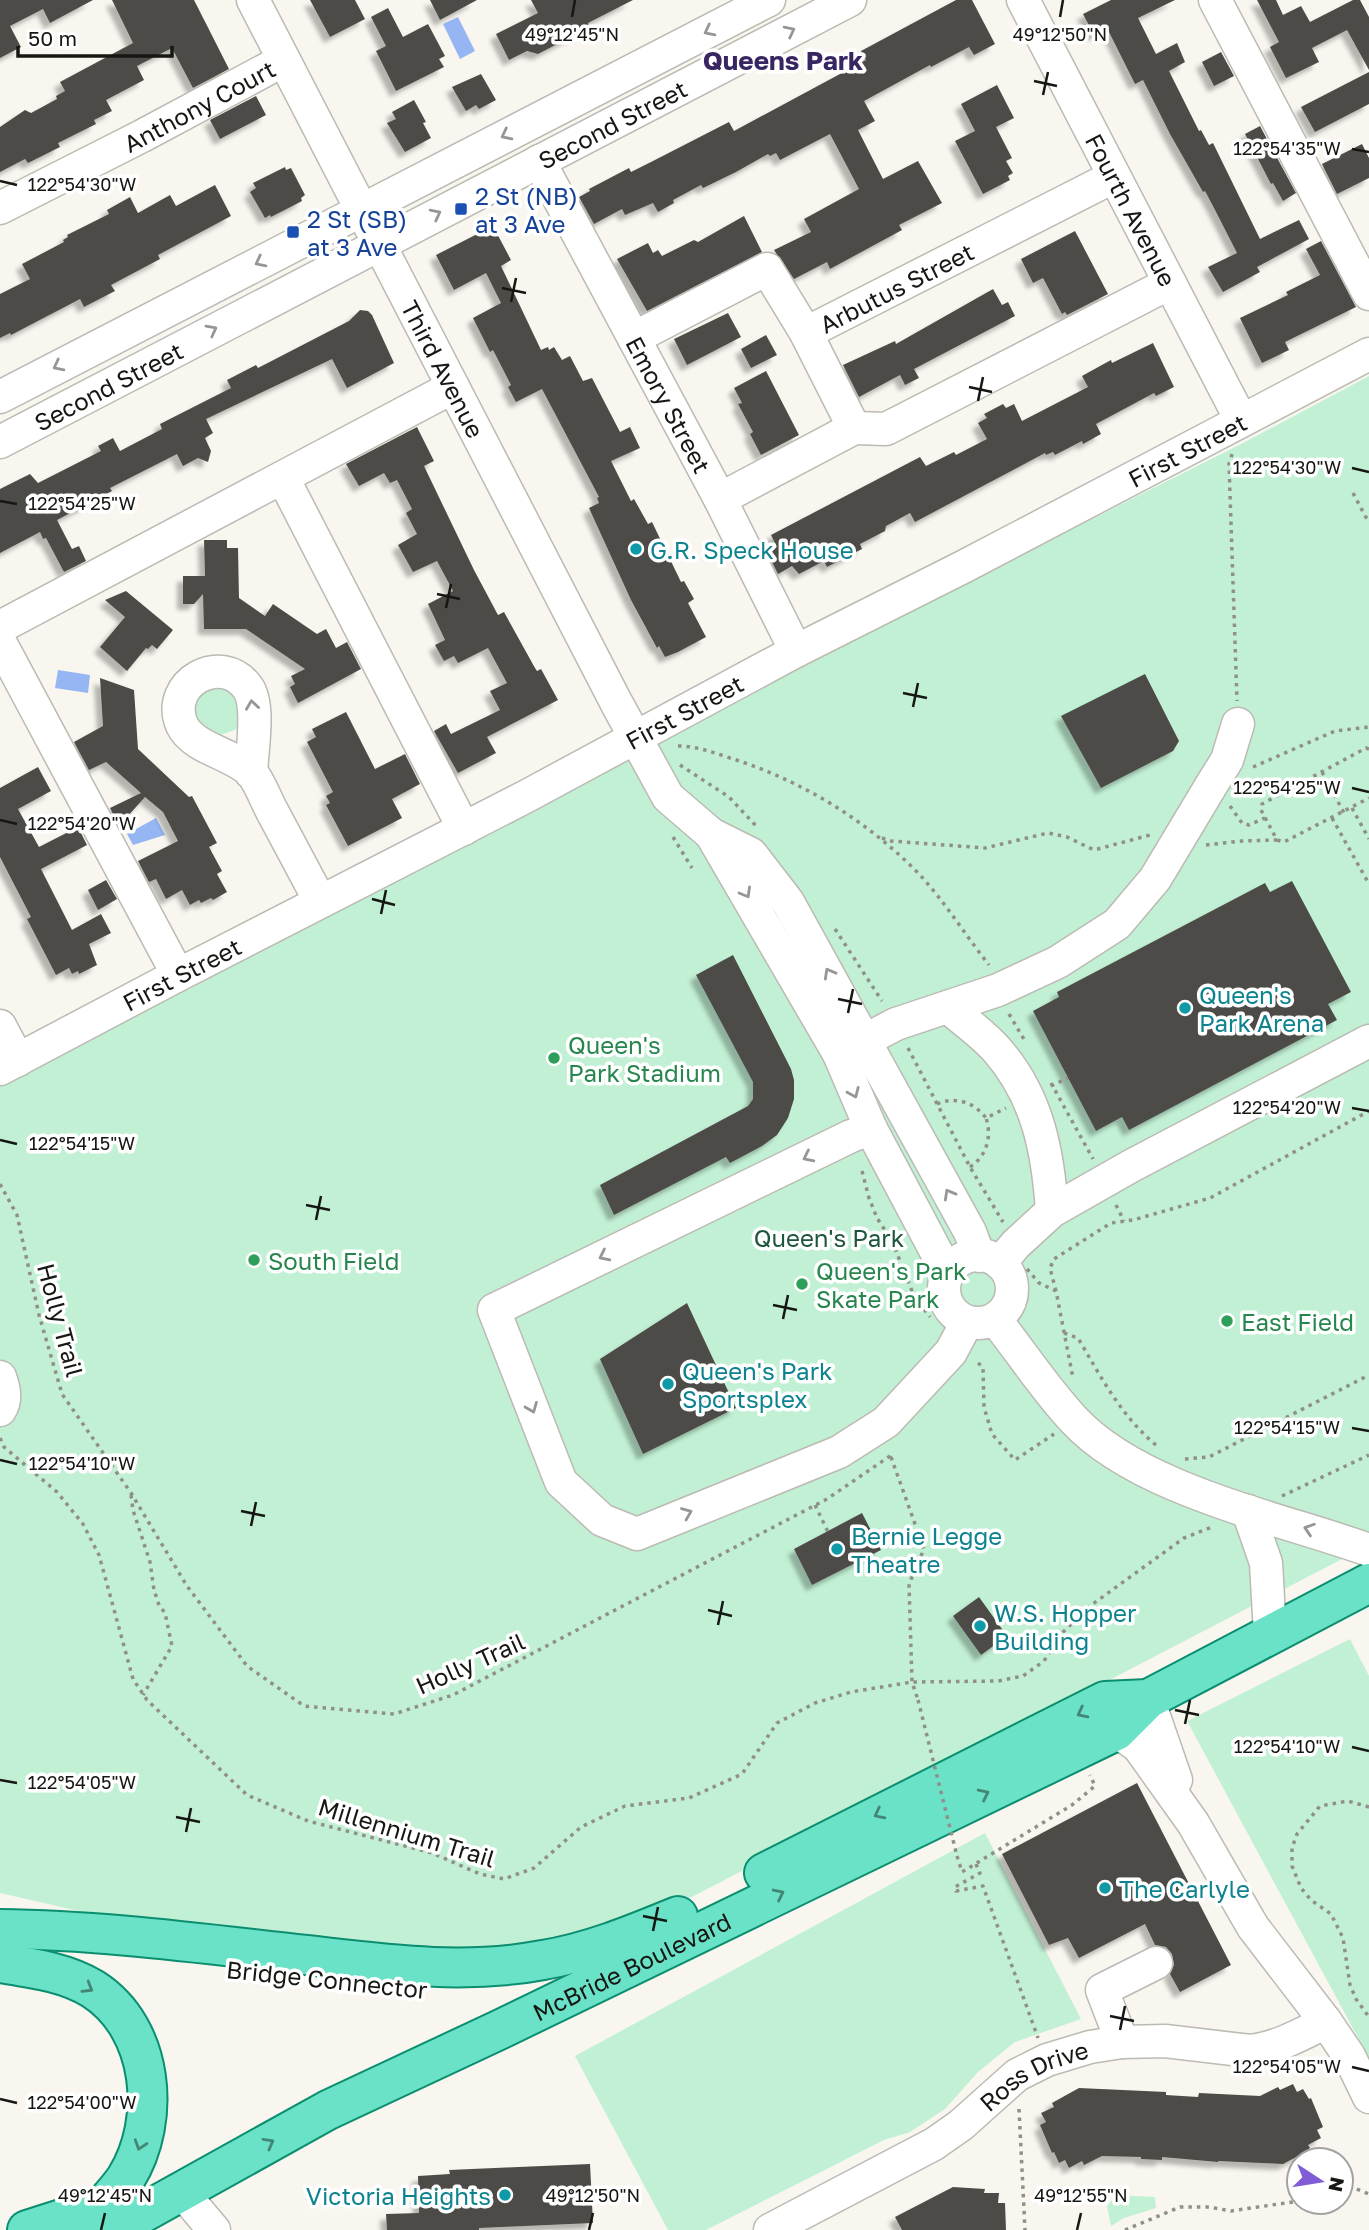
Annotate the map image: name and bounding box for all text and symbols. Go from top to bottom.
scale bar [18,14,172,58]
text: 49°12'45"N [525,23,619,45]
one-way arrow [703,23,716,37]
text: 49°12'50"N [1013,23,1107,45]
text: 50 m [28,25,77,51]
one-way arrow [783,25,795,39]
district label: Queens Park [703,45,863,76]
street label: Anthony Court [118,53,280,158]
street label: Second Street [533,73,691,174]
one-way arrow [501,127,513,140]
street label: Fourth Avenue [1080,128,1183,291]
text: 122°54'35"W [1233,137,1341,159]
text: 122°54'30"W [28,173,136,195]
place label: 2 St (NB) at 3 Ave [475,181,578,238]
marker: 2 St (NB) at 3 Ave [453,201,469,217]
place label: 2 St (SB) at 3 Ave [307,204,407,261]
one-way arrow [429,209,441,222]
marker: 2 St (SB) at 3 Ave [285,224,301,240]
street label: Arbutus Street [814,236,978,338]
one-way arrow [255,253,267,267]
street label: Third Avenue [396,295,491,442]
one-way arrow [205,325,217,339]
street label: Emory Street [621,331,718,478]
street label: Second Street [29,335,187,436]
one-way arrow [53,358,65,372]
street label: First Street [1123,407,1251,492]
text: 122°54'30"W [1233,456,1341,478]
text: 122°54'25"W [28,492,136,514]
place label: G.R. Speck House [650,535,854,564]
marker: G.R. Speck House [628,541,644,557]
street label: First Street [620,668,748,755]
one-way arrow [245,699,260,711]
text: 122°54'25"W [1233,776,1341,798]
text: 122°54'20"W [28,812,136,834]
one-way arrow [737,886,750,899]
street label: First Street [117,931,246,1016]
one-way arrow [824,968,837,981]
place label: Queen's Park Arena [1199,980,1324,1037]
marker: Queen's Park Arena [1177,1000,1193,1016]
place label: Queen's Park Stadium [568,1030,721,1087]
marker: Queen's Park Stadium [546,1050,562,1066]
one-way arrow [846,1085,860,1098]
text: 122°54'20"W [1233,1096,1341,1118]
text: 122°54'15"W [29,1132,135,1154]
one-way arrow [803,1148,815,1162]
one-way arrow [944,1189,957,1202]
park label: Queen's Park [754,1223,904,1252]
place label: South Field [268,1246,399,1275]
one-way arrow [599,1248,611,1262]
marker: South Field [246,1252,262,1268]
place label: Queen's Park Skate Park [816,1256,967,1313]
street label: Holly Trail [32,1260,90,1380]
marker: Queen's Park Skate Park [794,1276,810,1292]
place label: East Field [1241,1307,1354,1336]
marker: East Field [1219,1313,1235,1329]
place label: Queen's Park Sportsplex [682,1356,833,1413]
marker: Queen's Park Sportsplex [660,1376,676,1392]
one-way arrow [524,1401,538,1413]
text: 122°54'15"W [1234,1416,1340,1438]
text: 122°54'10"W [29,1452,135,1474]
one-way arrow [681,1508,693,1522]
place label: Bernie Legge Theatre [851,1521,1002,1578]
one-way arrow [1303,1523,1315,1537]
marker: Bernie Legge Theatre [829,1541,845,1557]
place label: W.S. Hopper Building [994,1598,1136,1655]
marker: W.S. Hopper Building [972,1618,988,1634]
street label: Holly Trail [411,1626,529,1700]
one-way arrow [1077,1704,1089,1718]
text: 122°54'10"W [1234,1735,1340,1757]
text: 122°54'05"W [28,1771,136,1793]
one-way arrow [977,1788,989,1802]
street label: Millennium Trail [315,1791,499,1873]
one-way arrow [874,1806,886,1820]
place label: The Carlyle [1119,1874,1250,1903]
marker: The Carlyle [1097,1880,1113,1896]
one-way arrow [772,1888,784,1902]
street label: McBride Boulevard [528,1906,735,2026]
street label: Bridge Connector [225,1954,429,2004]
one-way arrow [81,1980,94,1993]
street label: Ross Drive [973,2034,1091,2116]
text: 122°54'05"W [1233,2055,1341,2077]
text: 122°54'00"W [28,2091,137,2113]
one-way arrow [262,2137,275,2151]
one-way arrow [134,2138,148,2150]
north arrow [1285,2146,1355,2216]
text: N [1324,2175,1350,2194]
place label: Victoria Heights [306,2181,491,2210]
text: 49°12'45"N [58,2184,152,2206]
text: 49°12'50"N [546,2184,640,2206]
text: 49°12'55"N [1034,2184,1128,2206]
marker: Victoria Heights [497,2187,513,2203]

